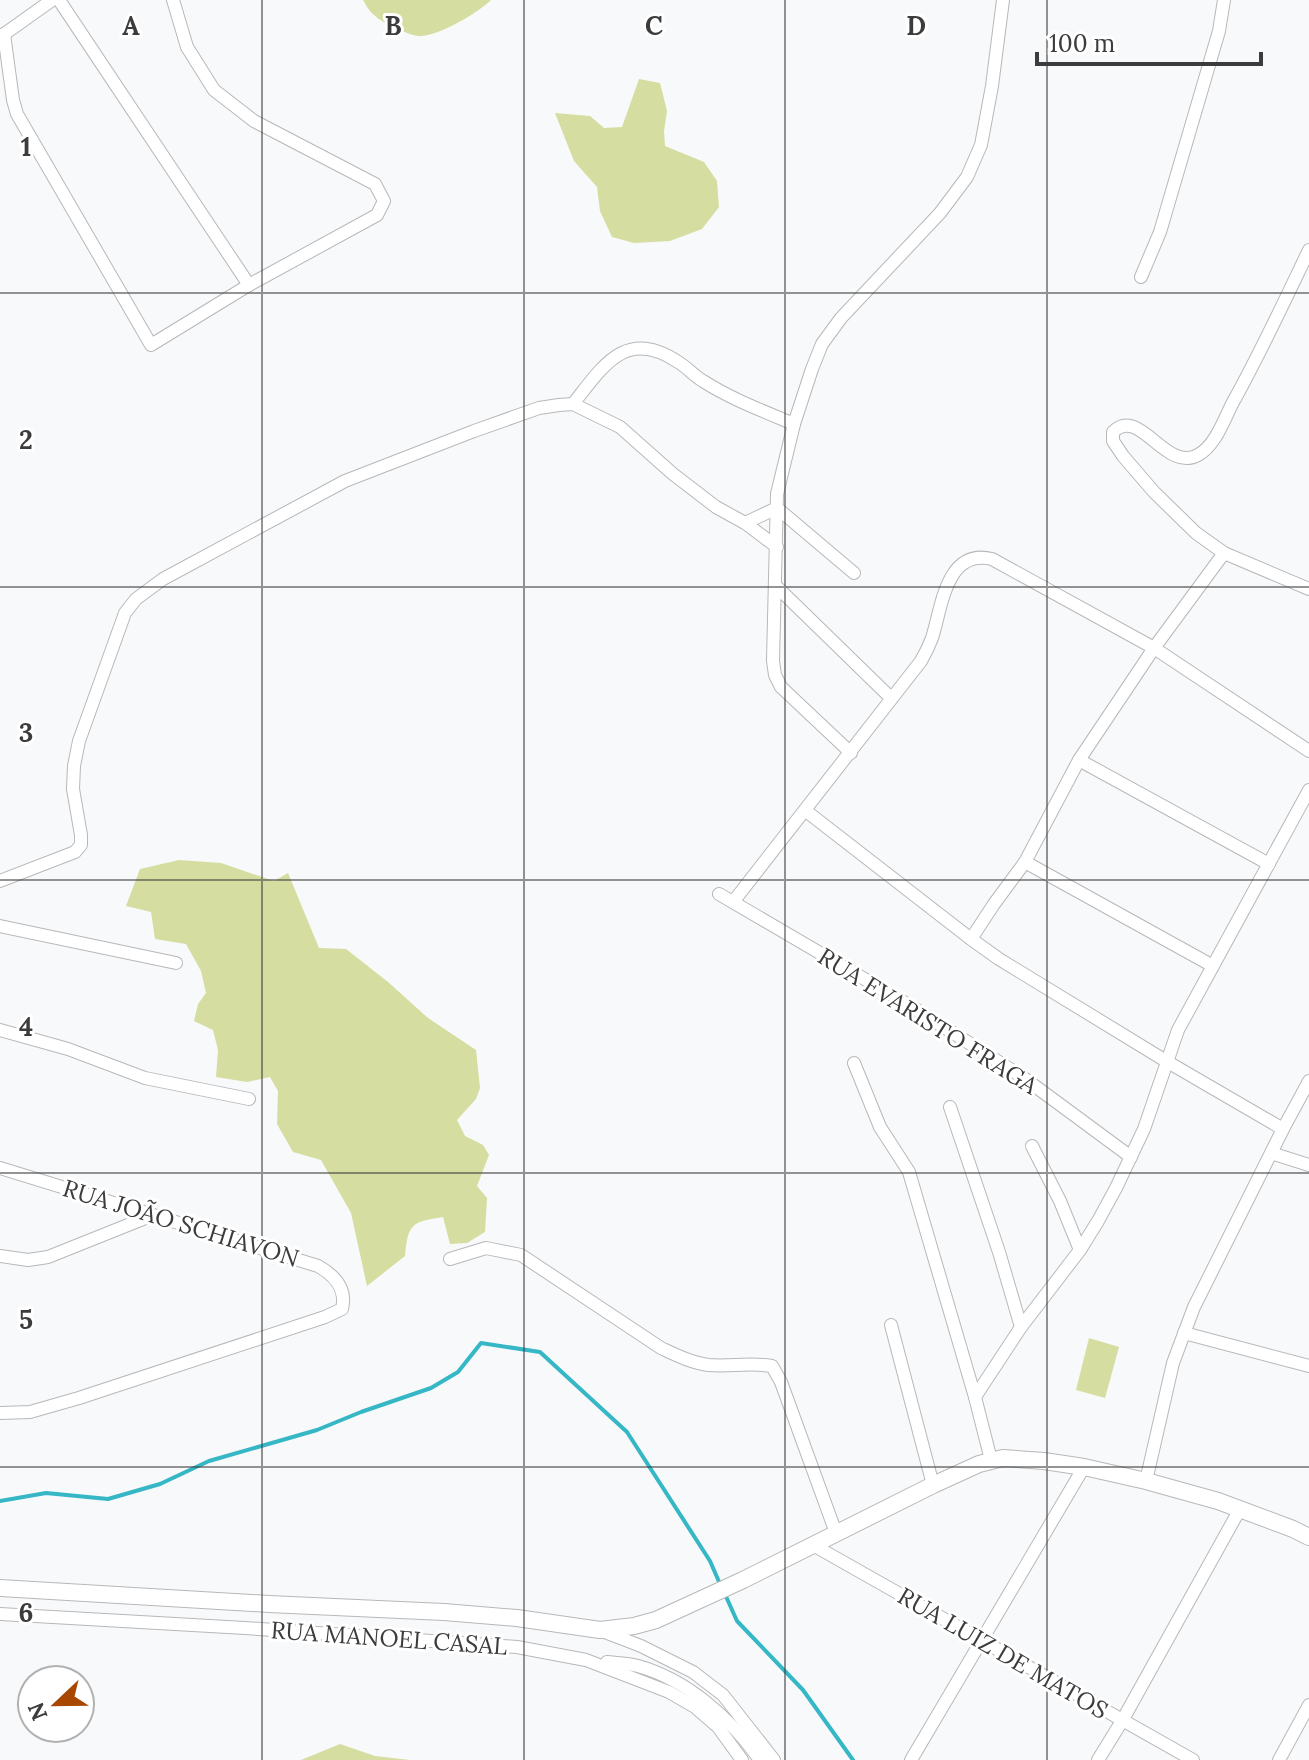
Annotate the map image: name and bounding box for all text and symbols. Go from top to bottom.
text: A [122,9,140,42]
text: B [384,9,402,42]
text: C [645,9,663,42]
text: D [906,9,926,42]
scale bar [1037,16,1261,66]
text: 100 m [1049,28,1115,59]
text: 1 [21,130,31,163]
text: 2 [19,423,33,456]
text: 3 [19,716,33,749]
street label: RUA EVARISTO FRAGA [812,941,1044,1102]
text: 4 [19,1010,33,1043]
street label: RUA JOÃO SCHIAVON [59,1172,303,1274]
text: 5 [19,1303,33,1336]
street label: RUA LUIZ DE MATOS [892,1580,1114,1726]
text: 6 [19,1596,33,1629]
street label: RUA MANOEL CASAL [270,1614,508,1662]
north arrow [16,1664,96,1744]
text: N [21,1698,54,1725]

